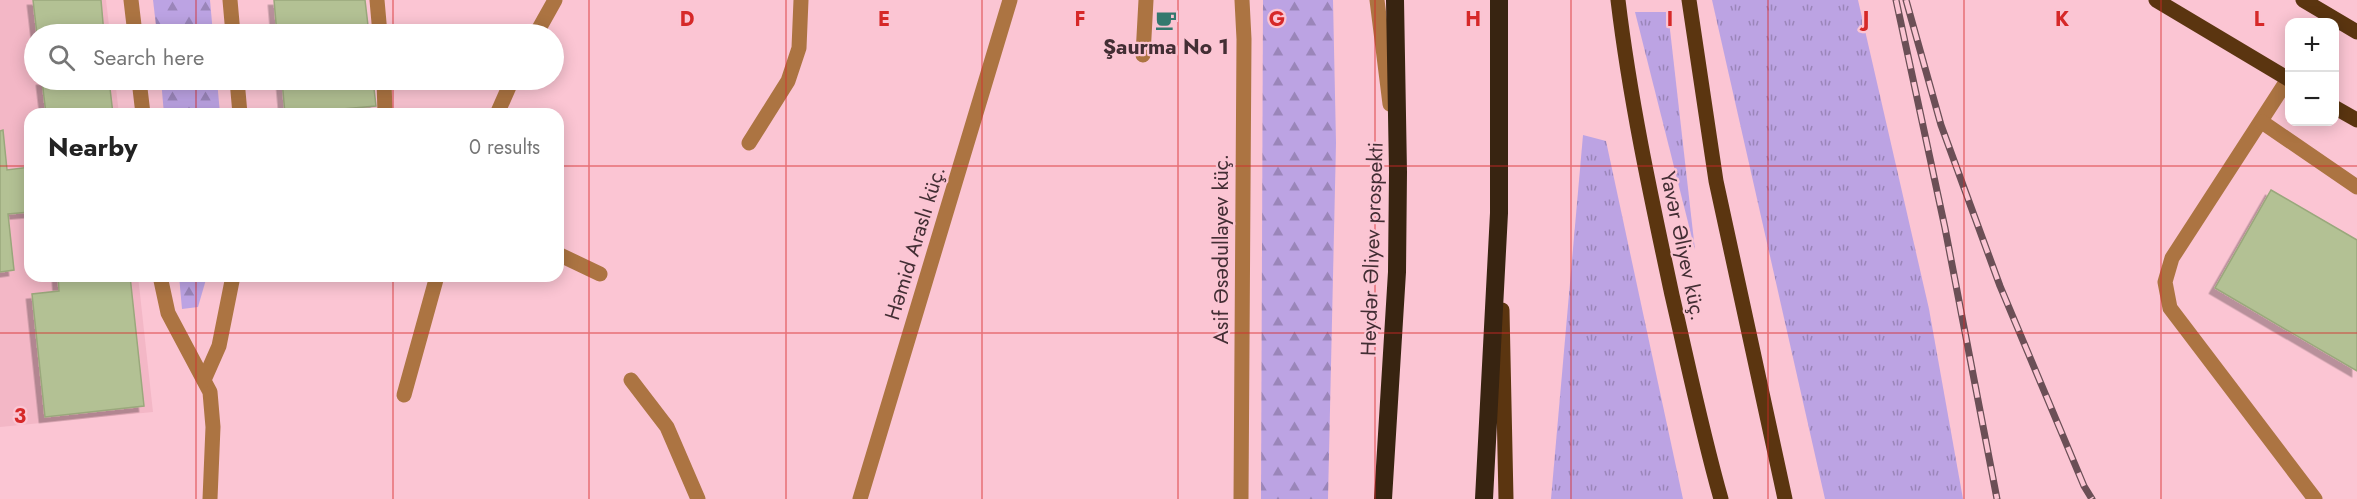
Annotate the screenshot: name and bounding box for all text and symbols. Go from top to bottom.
text: D [680,5,694,34]
text: E [878,5,890,34]
text: F [1074,5,1086,34]
text: G [1269,5,1285,34]
text: H [1465,5,1481,34]
text: I [1667,5,1673,34]
text: J [1859,5,1869,34]
text: K [2055,5,2069,34]
text: L [2254,5,2265,34]
cafe icon: Şaurma No 1 [1154,8,1178,32]
map controls [2285,18,2339,126]
button: + [2285,18,2339,72]
search box [24,24,564,90]
place label: Şaurma No 1 [1103,32,1229,62]
icon: search [45,41,78,74]
text: Search here [93,41,204,73]
button: − [2285,72,2339,126]
text: Nearby [48,128,137,166]
text: 0 results [469,133,540,162]
street label: Heydər Əliyev prospekti [1353,141,1391,357]
street label: Asif Əsədullayev küç. [1206,154,1236,344]
street label: Həmid Araslı küç. [877,162,953,324]
street label: Yavər Əliyev küç. [1653,169,1713,323]
text: 3 [14,402,26,431]

